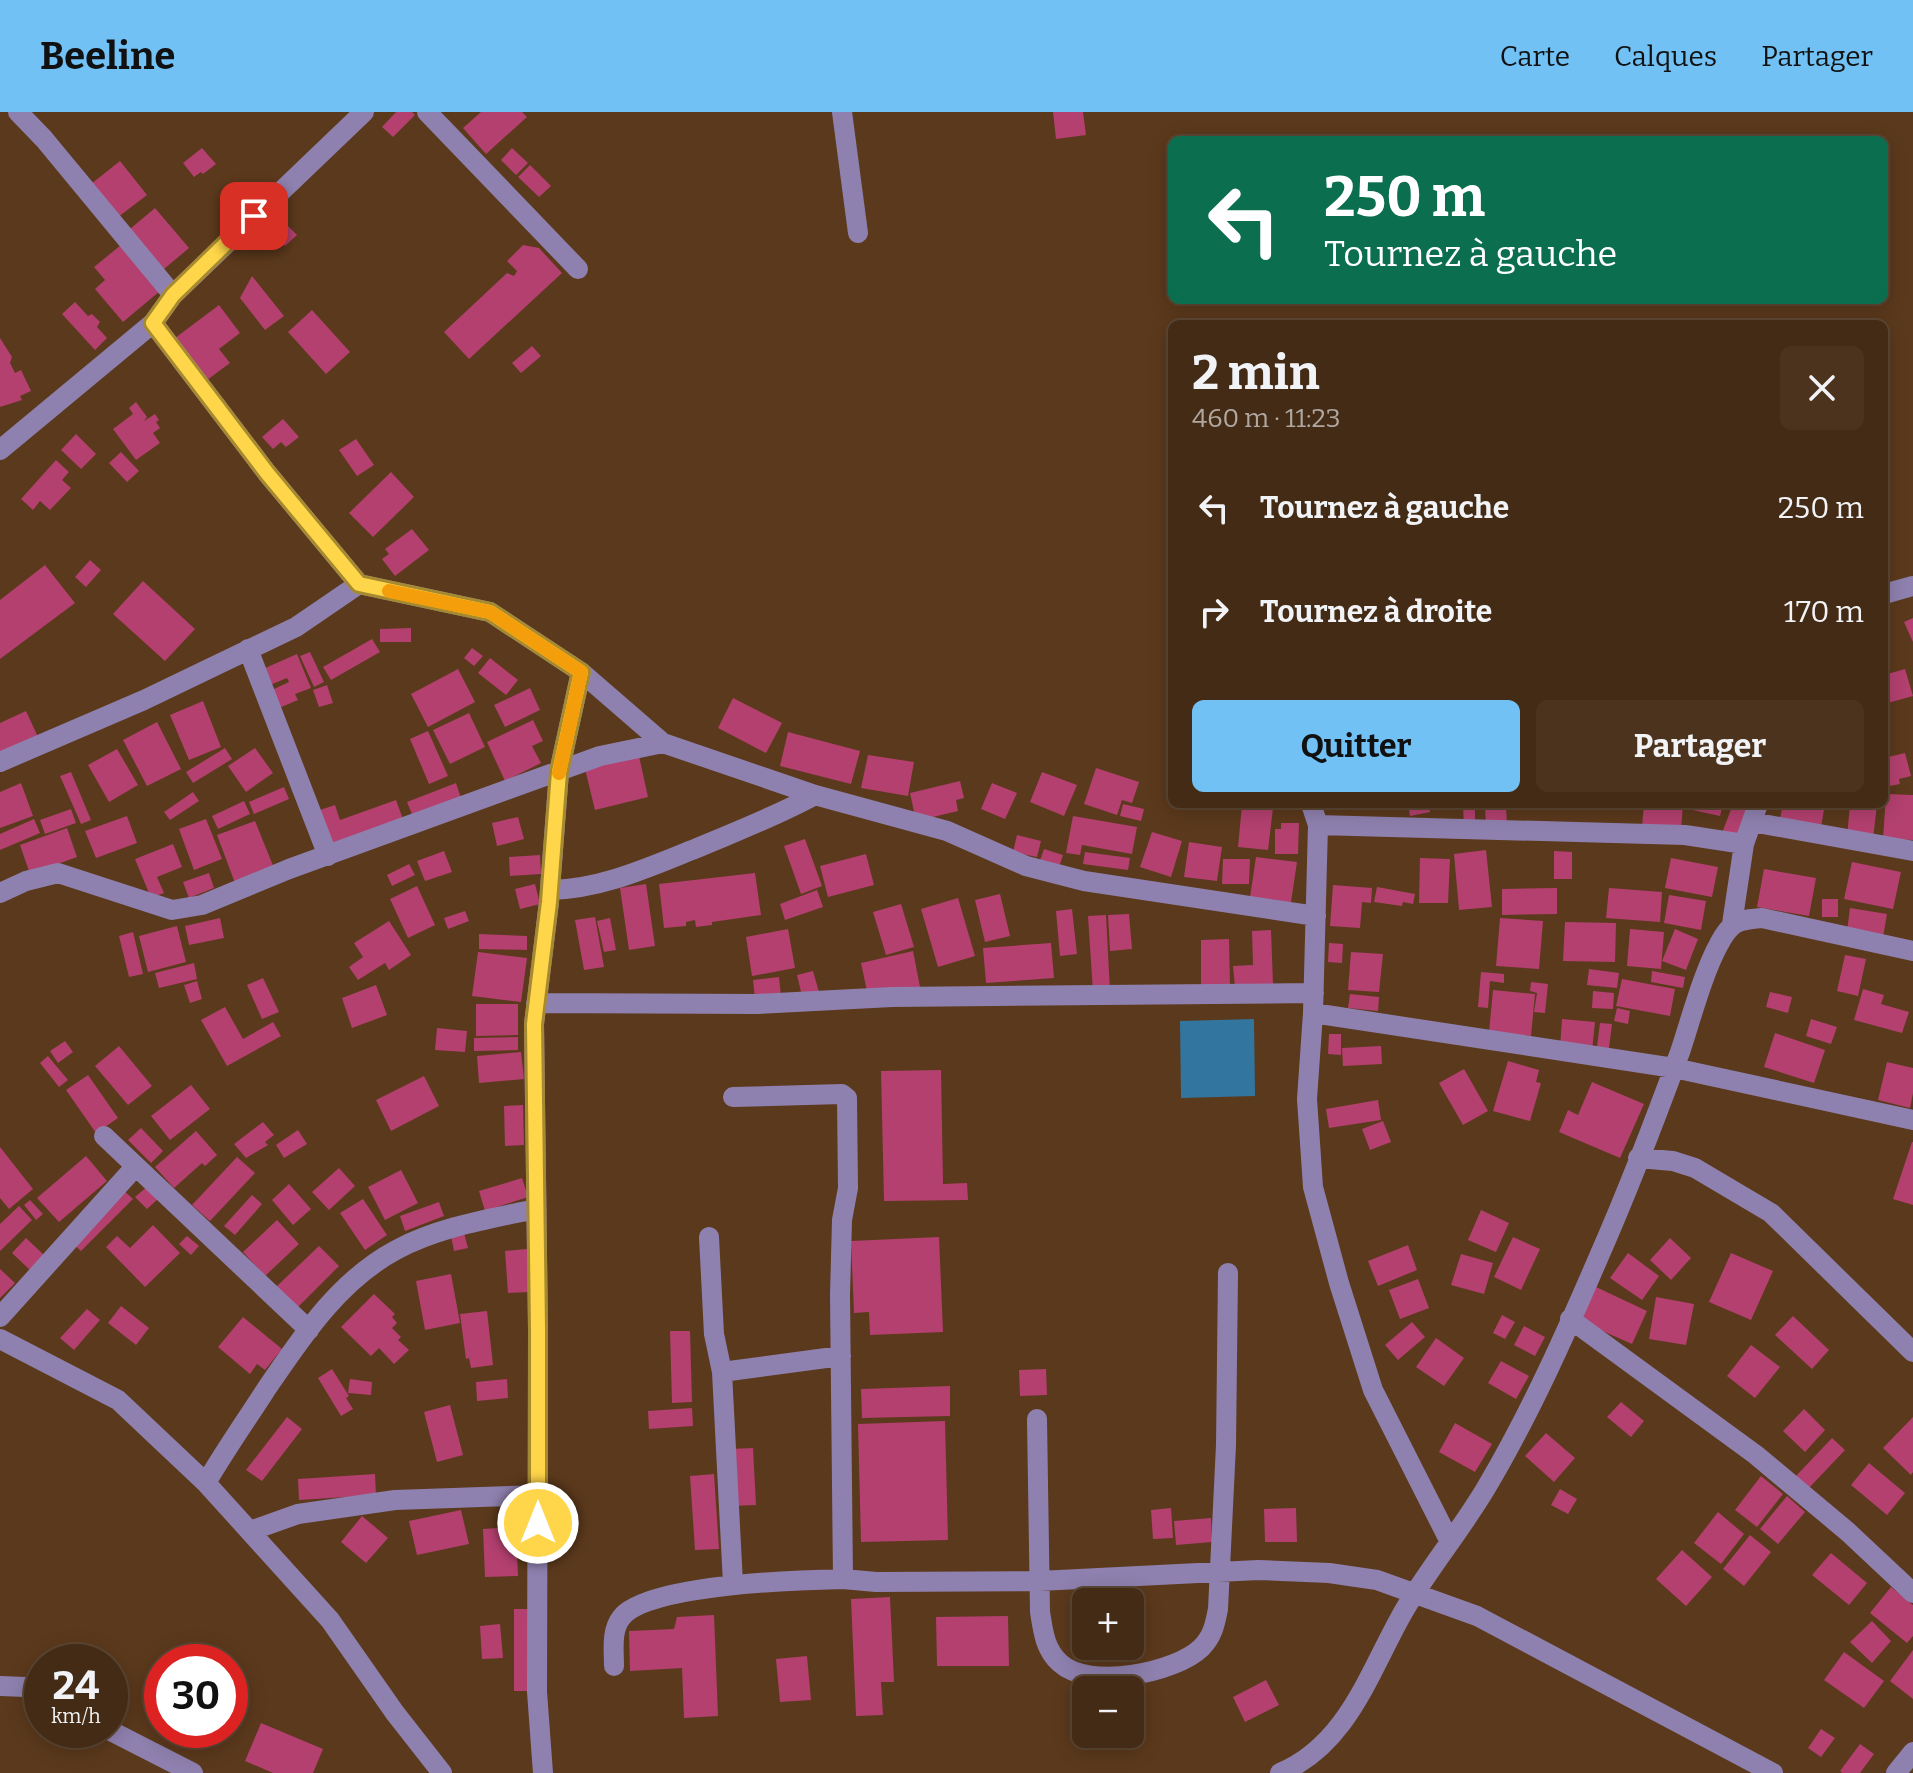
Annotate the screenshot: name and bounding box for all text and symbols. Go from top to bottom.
text: Beeline [40,33,175,79]
text: Carte [1500,40,1570,73]
text: Calques [1614,40,1717,73]
text: Partager [1761,40,1873,73]
text: 250 m [1324,164,1485,231]
icon: left [1192,168,1296,272]
pin [220,182,288,250]
icon: arrive [232,194,276,238]
text: Tournez à gauche [1324,232,1617,276]
text: 2 min [1192,344,1320,402]
button: close [1780,346,1864,430]
text: 460 m · 11:23 [1192,403,1341,434]
icon: left [1192,486,1236,530]
text: Tournez à gauche [1260,490,1509,526]
text: 250 m [1778,490,1864,526]
icon: right [1192,590,1236,634]
text: Tournez à droite [1260,594,1492,630]
text: 170 m [1784,594,1864,630]
button: Quitter [1192,700,1520,792]
button: Partager [1536,700,1864,792]
position arrow [496,1481,580,1565]
map controls [1072,1588,1144,1748]
button: + [1072,1588,1144,1660]
speed limit sign: 30 [144,1644,248,1748]
text: 24 [53,1662,99,1710]
button: − [1072,1676,1144,1748]
text: km/h [51,1704,101,1728]

